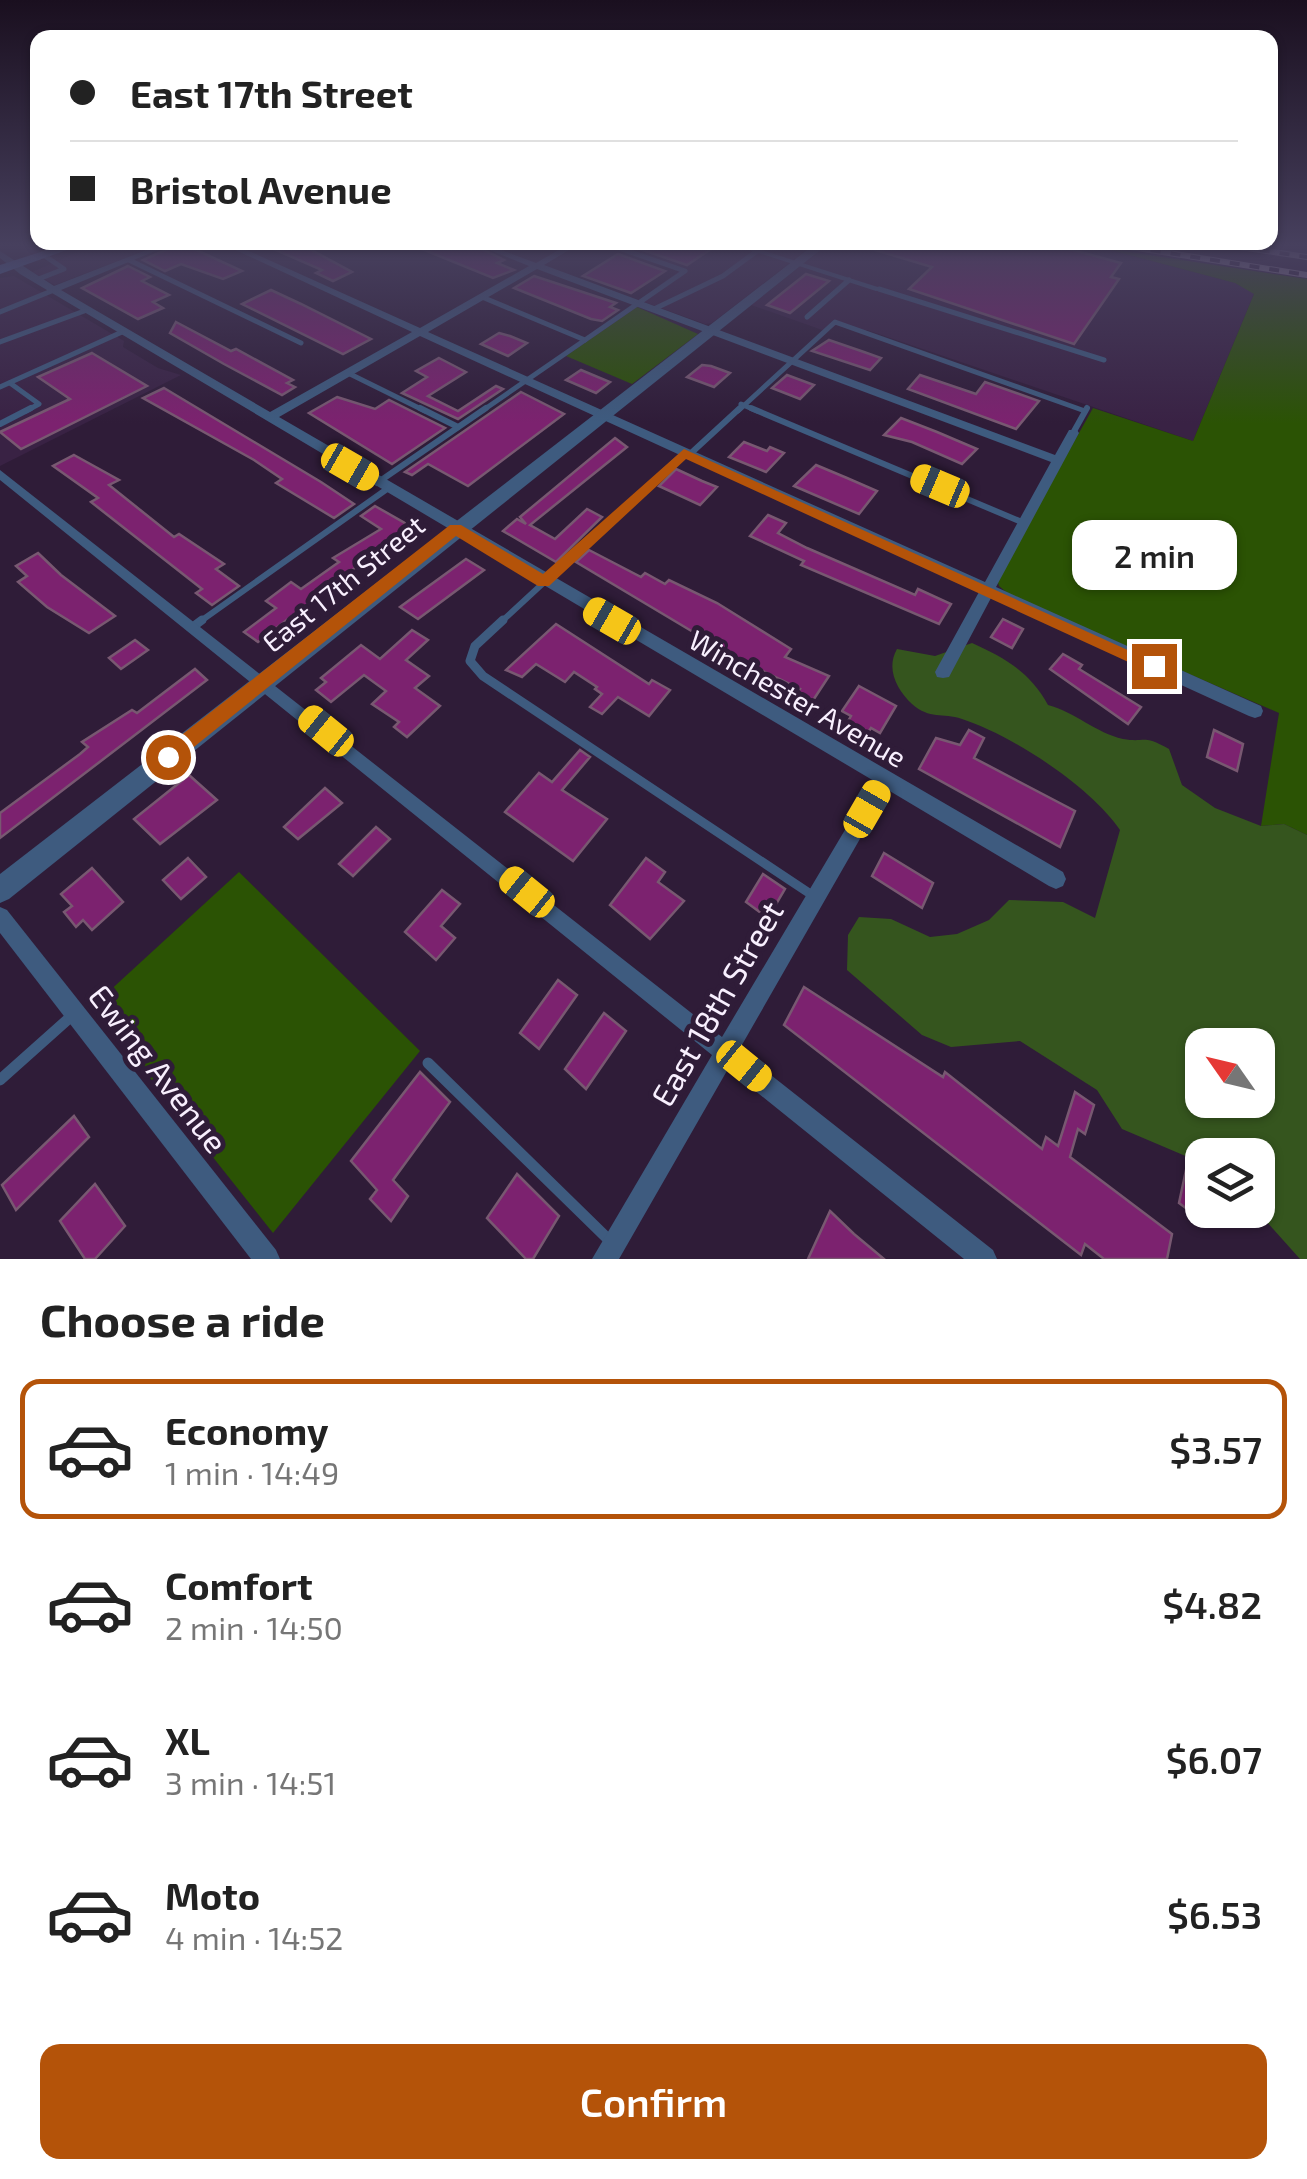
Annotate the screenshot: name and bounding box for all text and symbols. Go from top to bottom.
text: East 17th Street [130,70,413,116]
text: Bristol Avenue [130,166,392,212]
car [317,439,383,495]
car [907,460,973,512]
street label: East 17th Street [255,507,431,659]
callout: 2 min [1072,521,1236,591]
text: 2 min [1114,536,1195,574]
car [579,593,645,649]
street label: Winchester Avenue [684,622,912,774]
route end [1132,644,1177,689]
car [293,700,359,762]
route start [146,735,191,780]
car [839,776,895,842]
car [494,861,560,923]
street label: East 18th Street [642,894,790,1112]
street label: Ewing Avenue [82,977,236,1159]
north arrow [1185,1028,1275,1118]
map controls [1185,1028,1275,1228]
car [711,1035,777,1097]
button: layers [1185,1138,1275,1228]
text: Choose a ride [40,1292,325,1346]
icon: car [45,1404,135,1494]
text: Economy [165,1407,329,1453]
text: $3.57 [1169,1426,1262,1472]
text: 1 min · 14:49 [165,1453,339,1491]
icon: car [45,1559,135,1649]
text: Comfort [165,1562,313,1608]
text: $4.82 [1162,1581,1262,1627]
text: 2 min · 14:50 [165,1608,343,1646]
icon: car [45,1714,135,1804]
text: XL [165,1717,210,1763]
text: $6.07 [1166,1736,1262,1782]
text: 3 min · 14:51 [165,1763,336,1801]
icon: car [45,1869,135,1959]
text: Moto [165,1872,260,1918]
text: $6.53 [1167,1891,1262,1937]
text: 4 min · 14:52 [165,1918,343,1956]
button: Confirm [40,2044,1267,2159]

